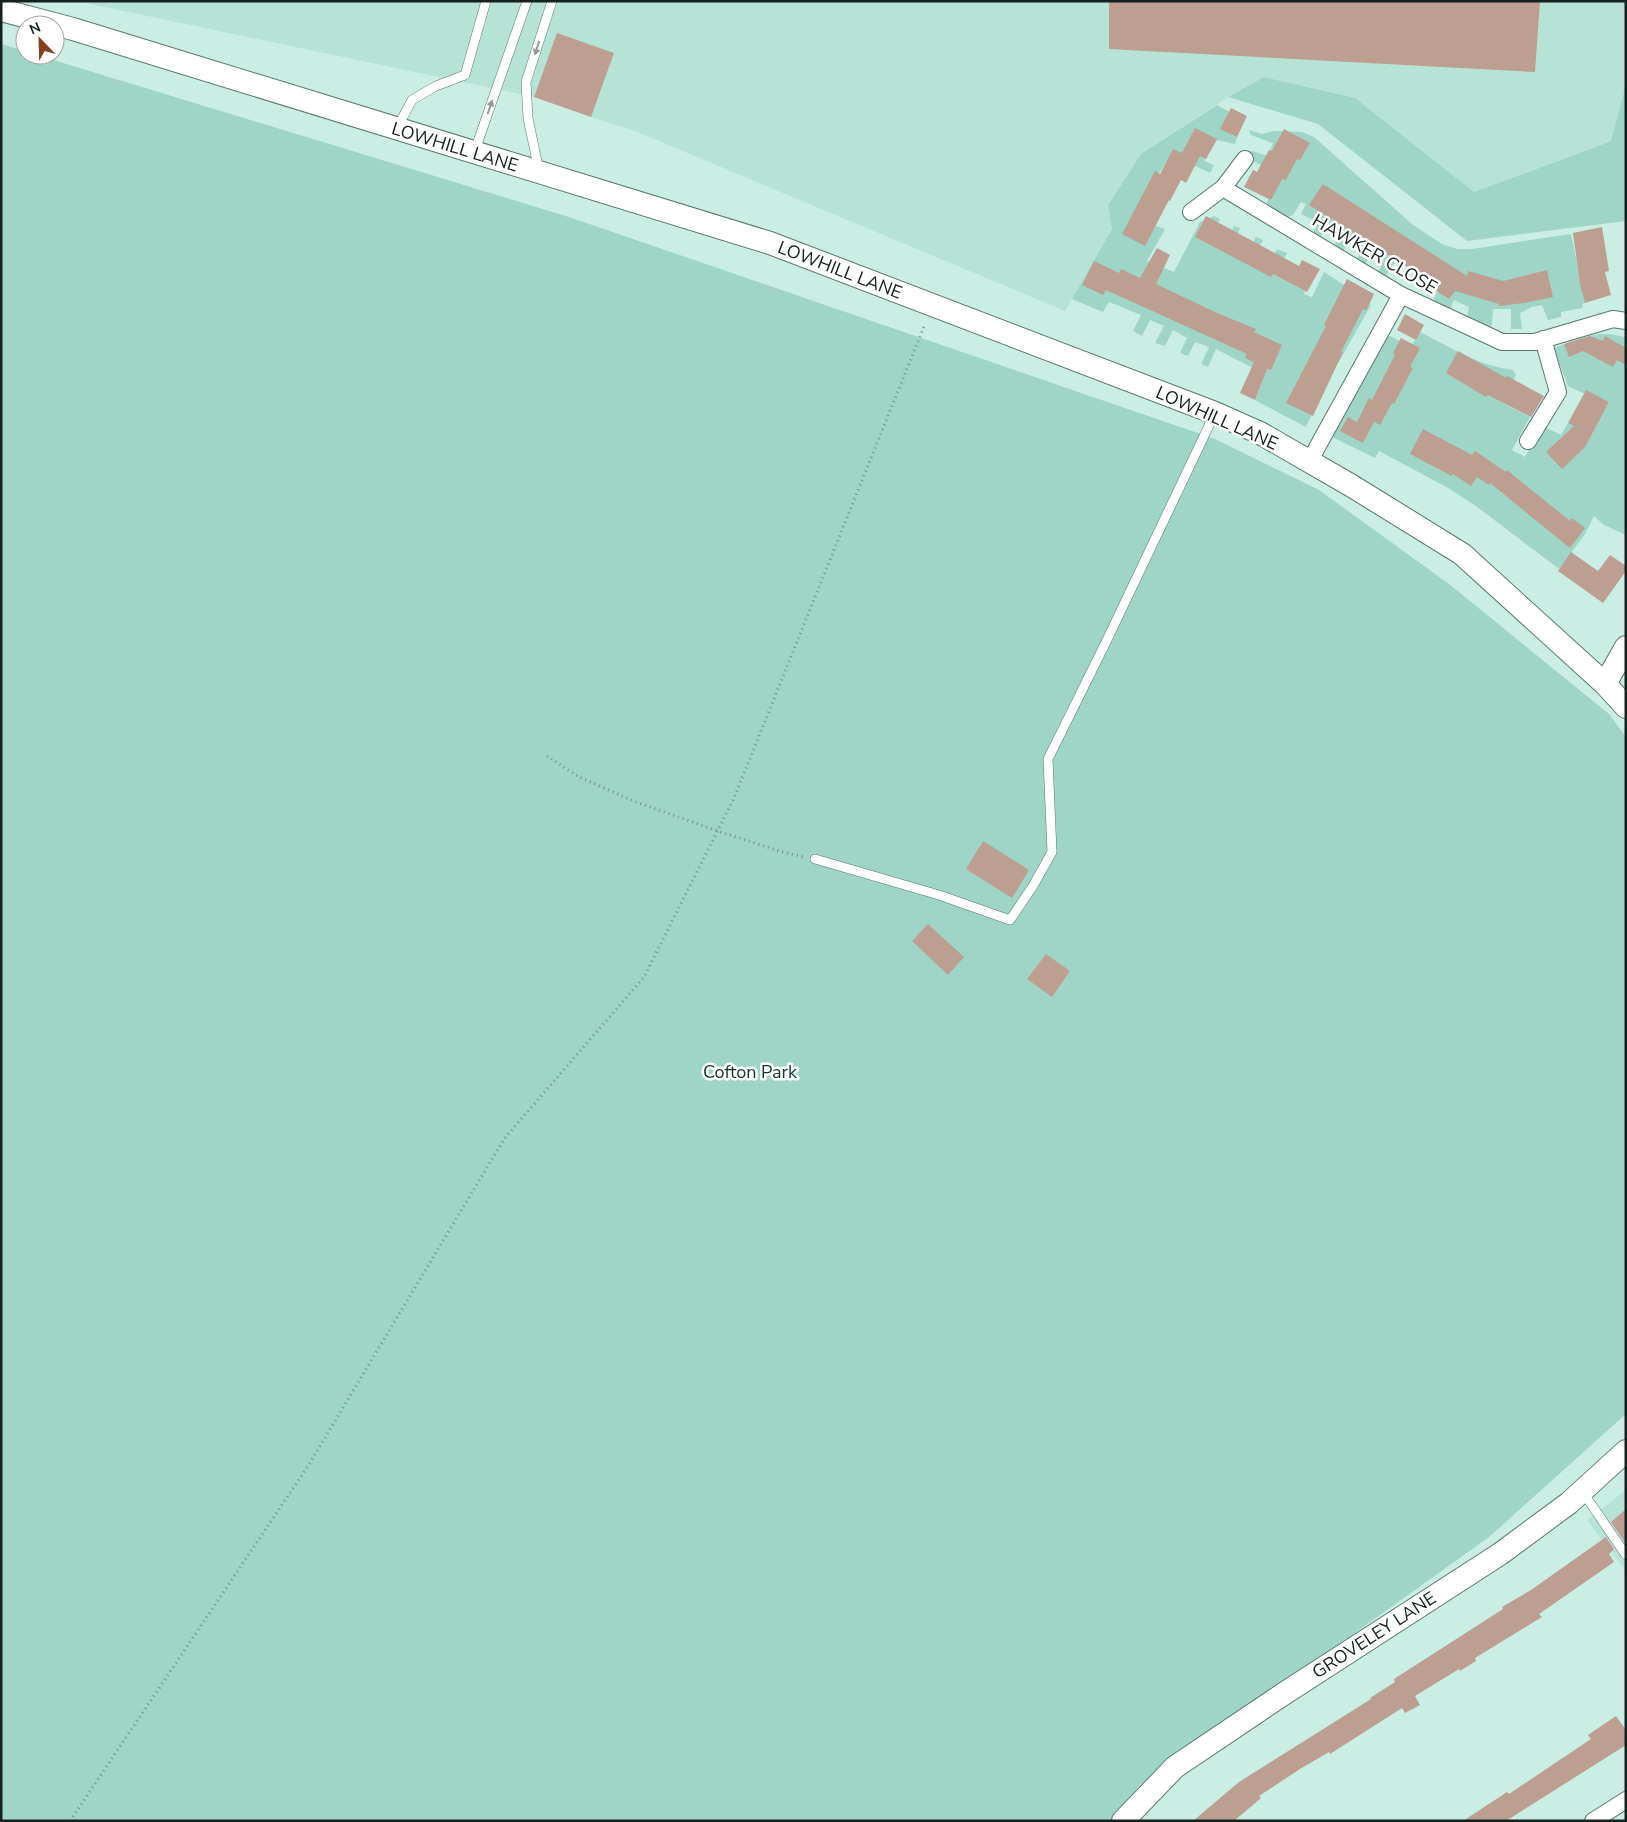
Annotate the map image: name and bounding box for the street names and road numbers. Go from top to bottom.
street label: LOWHILL LANE [389,116,521,178]
street label: HAWKER CLOSE [1308,208,1442,300]
street label: LOWHILL LANE [774,235,906,305]
street label: LOWHILL LANE [1152,380,1282,456]
street label: GROVELEY LANE [1307,1586,1441,1684]

